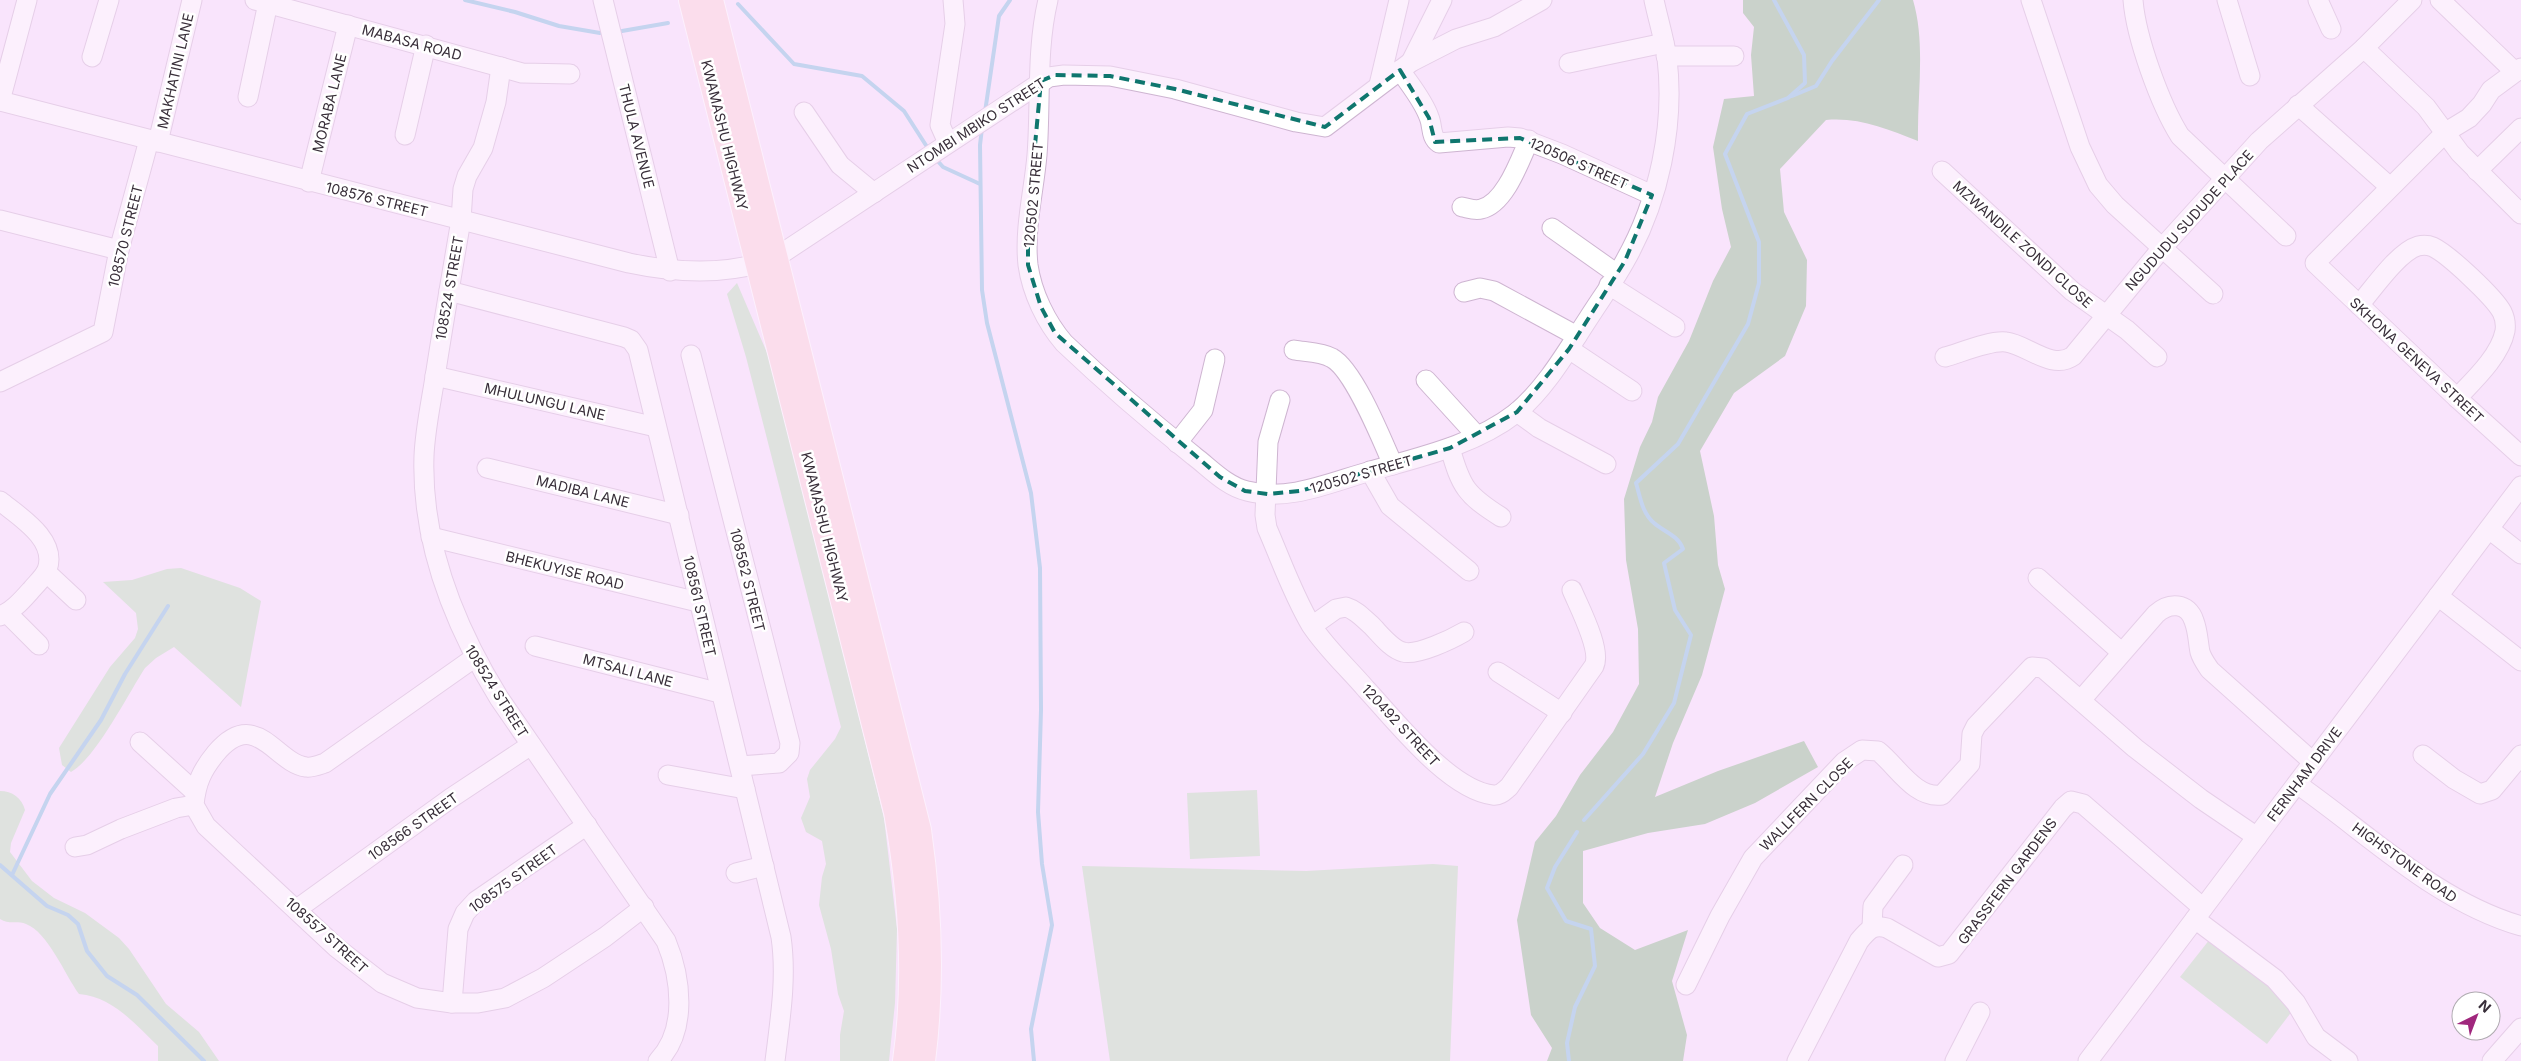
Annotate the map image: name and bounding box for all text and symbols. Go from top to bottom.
street label: MAKHATINI LANE [153,12,197,130]
street label: MABASA ROAD [360,20,464,64]
street label: MORABA LANE [308,52,350,154]
street label: KWAMASHU HIGHWAY [698,58,752,212]
street label: NTOMBI MBIKO STREET [904,74,1048,176]
street label: THULA AVENUE [616,82,658,190]
street label: 120506 STREET [1527,134,1631,192]
street label: 120502 STREET [1020,142,1046,248]
street label: NGUDUDU SUDUDE PLACE [2121,146,2257,294]
street label: MZWANDILE ZONDI CLOSE [1950,177,2096,311]
street label: 108576 STREET [324,178,430,220]
street label: 108570 STREET [104,183,146,289]
street label: 108524 STREET [431,234,467,342]
street label: SKHONA GENEVA STREET [2347,294,2487,426]
street label: MHULUNGU LANE [483,379,607,423]
street label: KWAMASHU HIGHWAY [798,450,852,604]
street label: 120502 STREET [1308,451,1414,497]
street label: MADIBA LANE [535,471,631,511]
street label: 108562 STREET [727,527,769,633]
street label: BHEKUYISE ROAD [504,547,626,593]
street label: 108561 STREET [680,554,720,658]
street label: 108524 STREET [462,642,532,740]
street label: MTSALI LANE [581,650,675,690]
street label: 120492 STREET [1359,680,1443,770]
street label: FERNHAM DRIVE [2263,723,2345,825]
street label: WALLFERN CLOSE [1756,754,1856,854]
street label: 108566 STREET [365,789,461,863]
street label: GRASSFERN GARDENS [1954,814,2060,948]
street label: HIGHSTONE ROAD [2349,818,2461,906]
street label: 108575 STREET [466,840,560,916]
street label: 108557 STREET [282,894,372,976]
north arrow [2451,991,2501,1041]
text: N [2475,996,2495,1016]

